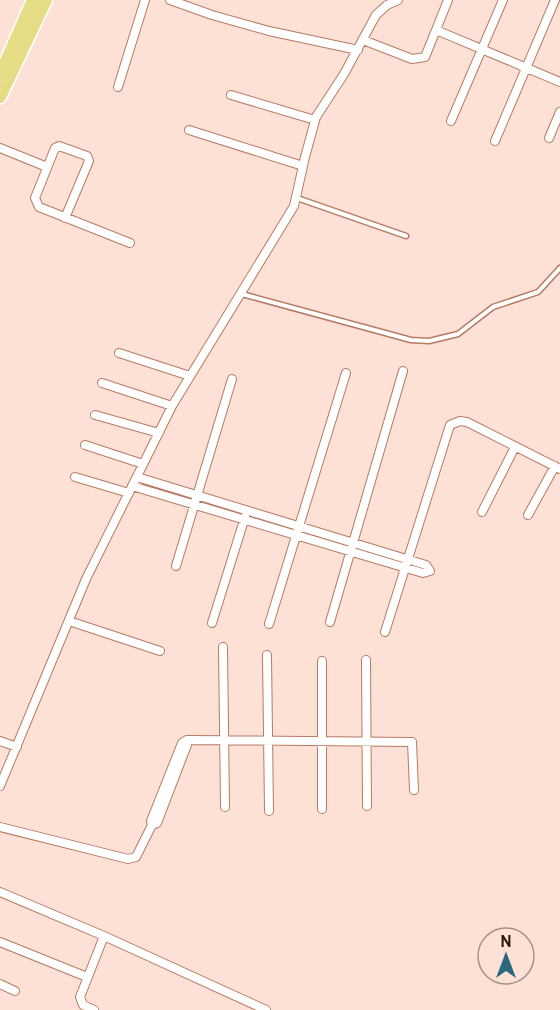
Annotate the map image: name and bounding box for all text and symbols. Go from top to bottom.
north arrow [476,926,536,986]
text: N [500,933,512,953]

